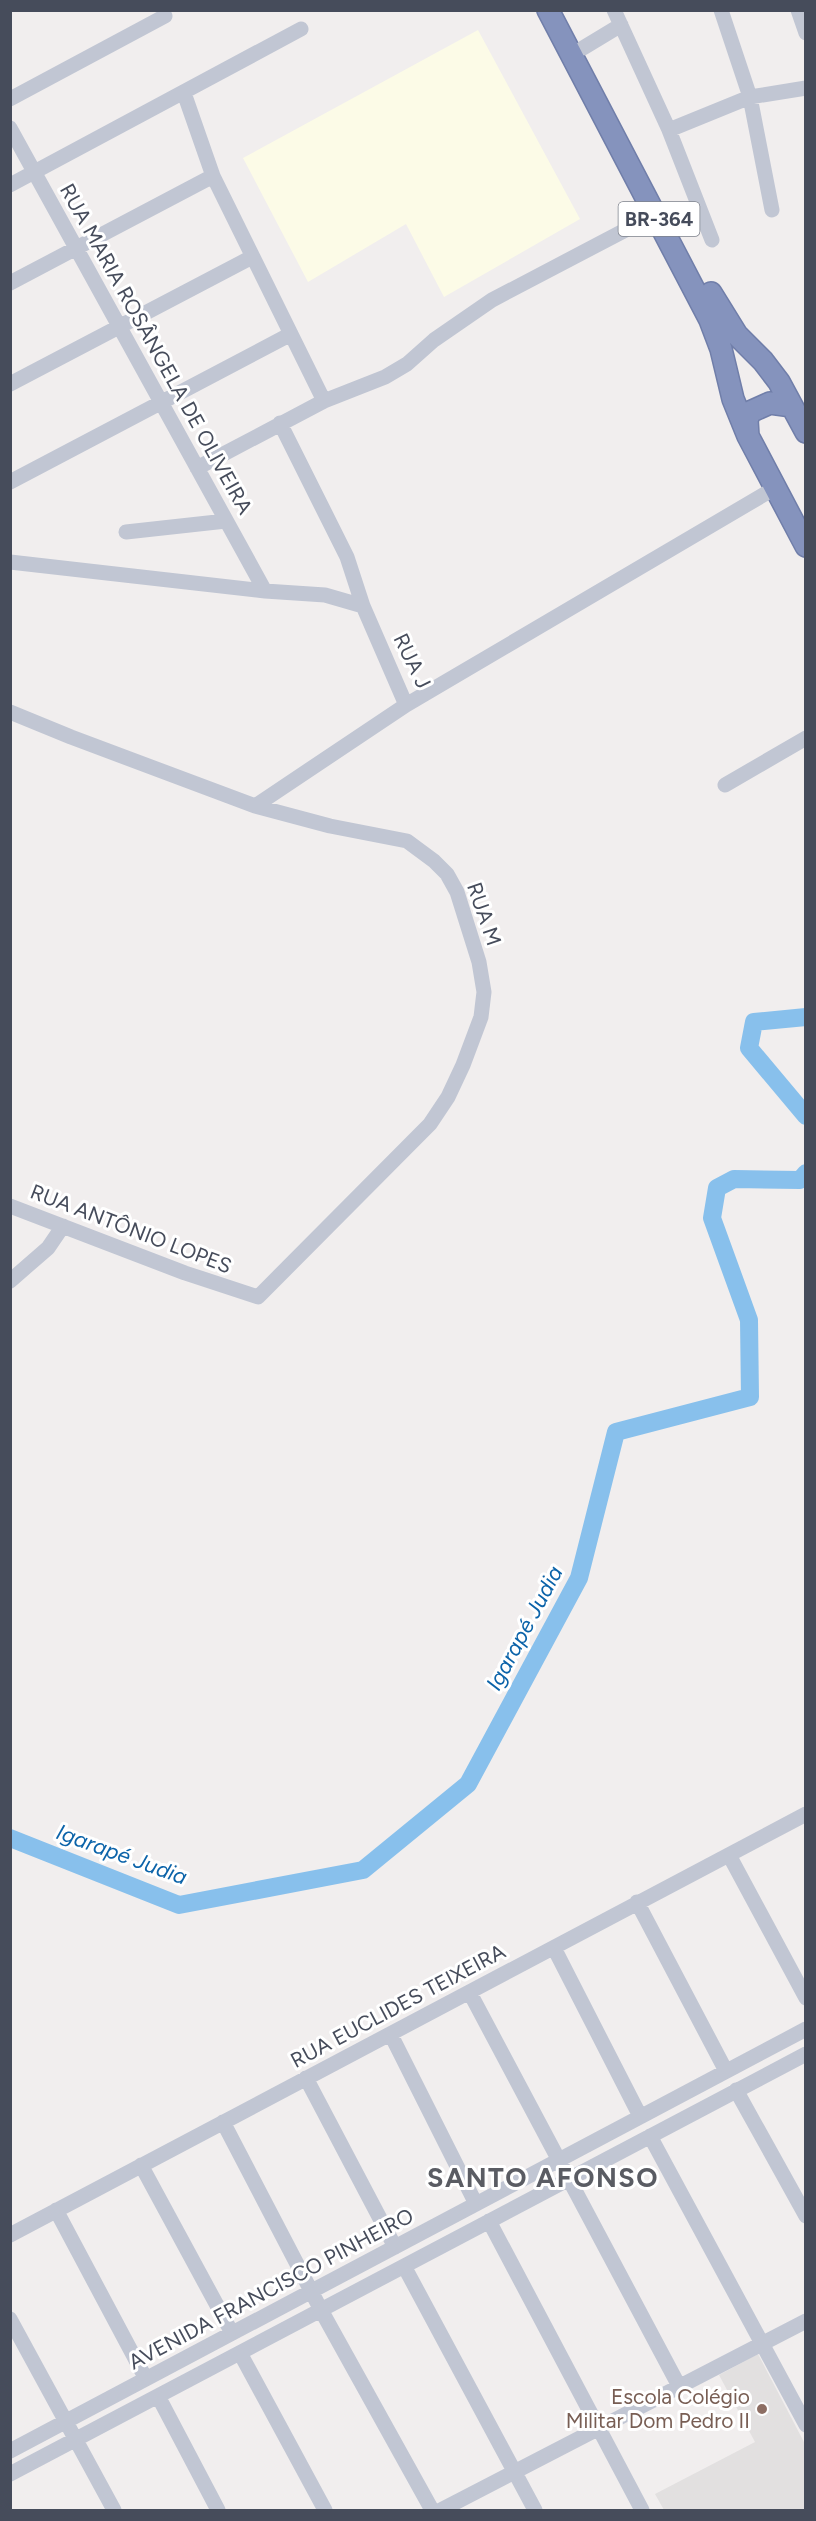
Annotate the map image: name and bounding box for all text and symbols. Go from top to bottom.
street label: RUA MARIA ROSÂNGELA DE OLIVEIRA [55,179,258,518]
road number: BR-364 [618,202,700,236]
street label: RUA J [388,629,436,692]
street label: RUA M [462,879,507,949]
street label: RUA ANTÔNIO LOPES [27,1179,235,1278]
water label: Igarapé Judia [480,1561,569,1695]
water label: Igarapé Judia [53,1818,191,1891]
street label: RUA EUCLIDES TEIXEIRA [286,1938,509,2073]
district label: SANTO AFONSO [427,2161,659,2194]
street label: AVENIDA FRANCISCO PINHEIRO [124,2203,417,2374]
place label: Escola Colégio Militar Dom Pedro II [566,2384,750,2433]
marker: Escola Colégio Militar Dom Pedro II [755,2402,769,2416]

